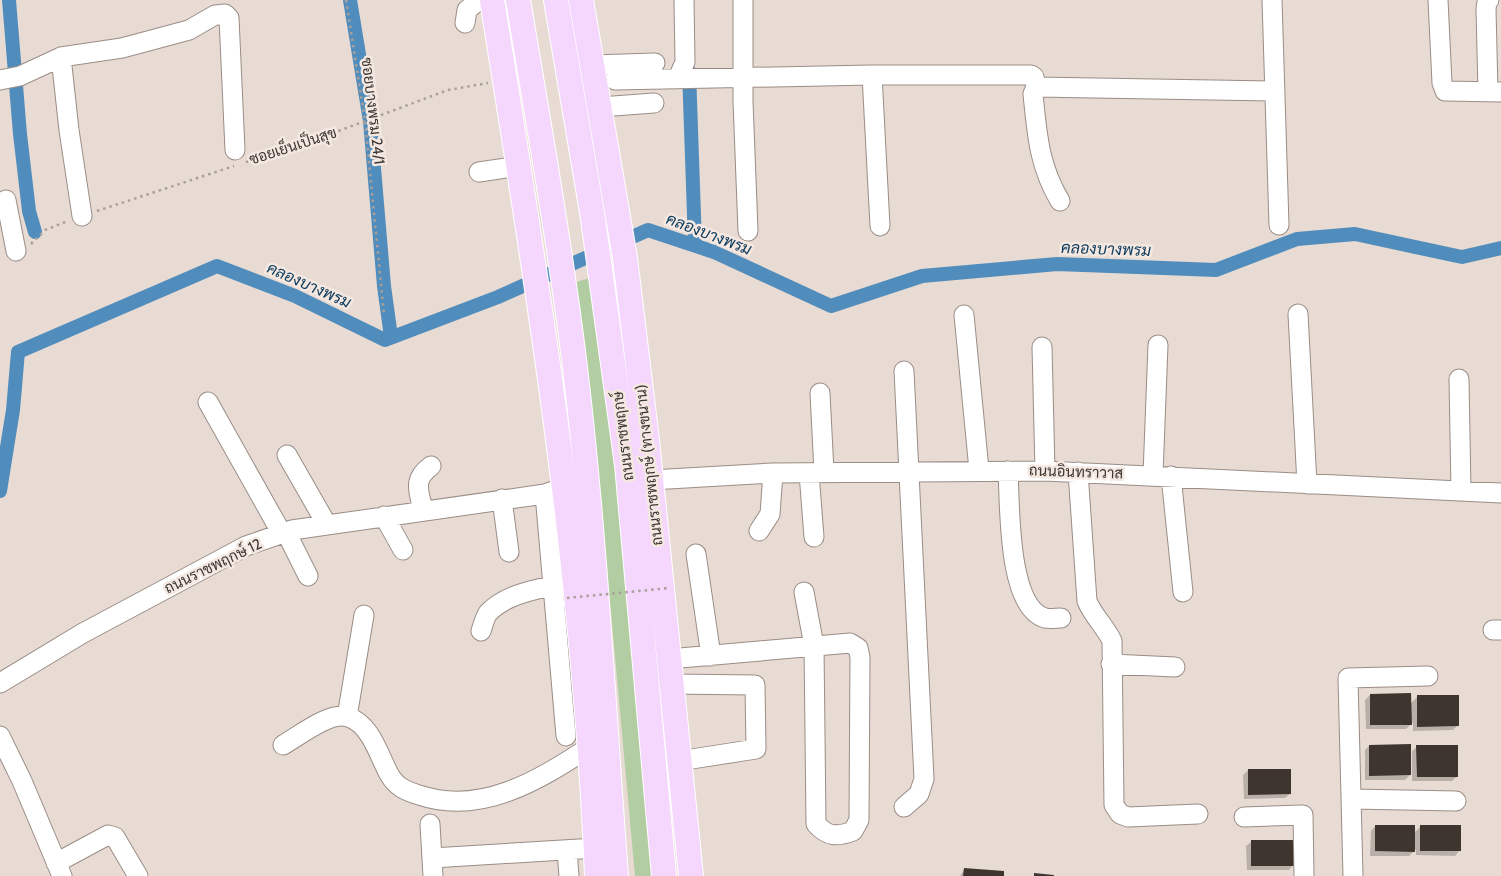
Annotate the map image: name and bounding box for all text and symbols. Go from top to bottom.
street label: ซอยบางพรม 24/1 [358,57,388,165]
street label: ซอยเย็นเป็นสุข [246,121,340,171]
water label: คลองบางพรม [664,209,755,259]
water label: คลองบางพรม [1061,238,1151,260]
water label: คลองบางพรม [264,258,354,312]
street label: ถนนราชพฤกษ์ (ทางขนาน) [631,384,666,546]
street label: ถนนราชพฤกษ์ [608,390,637,482]
street label: ถนนอินทราวาส [1029,461,1123,483]
street label: ถนนราชพฤกษ์ 12 [161,534,265,597]

